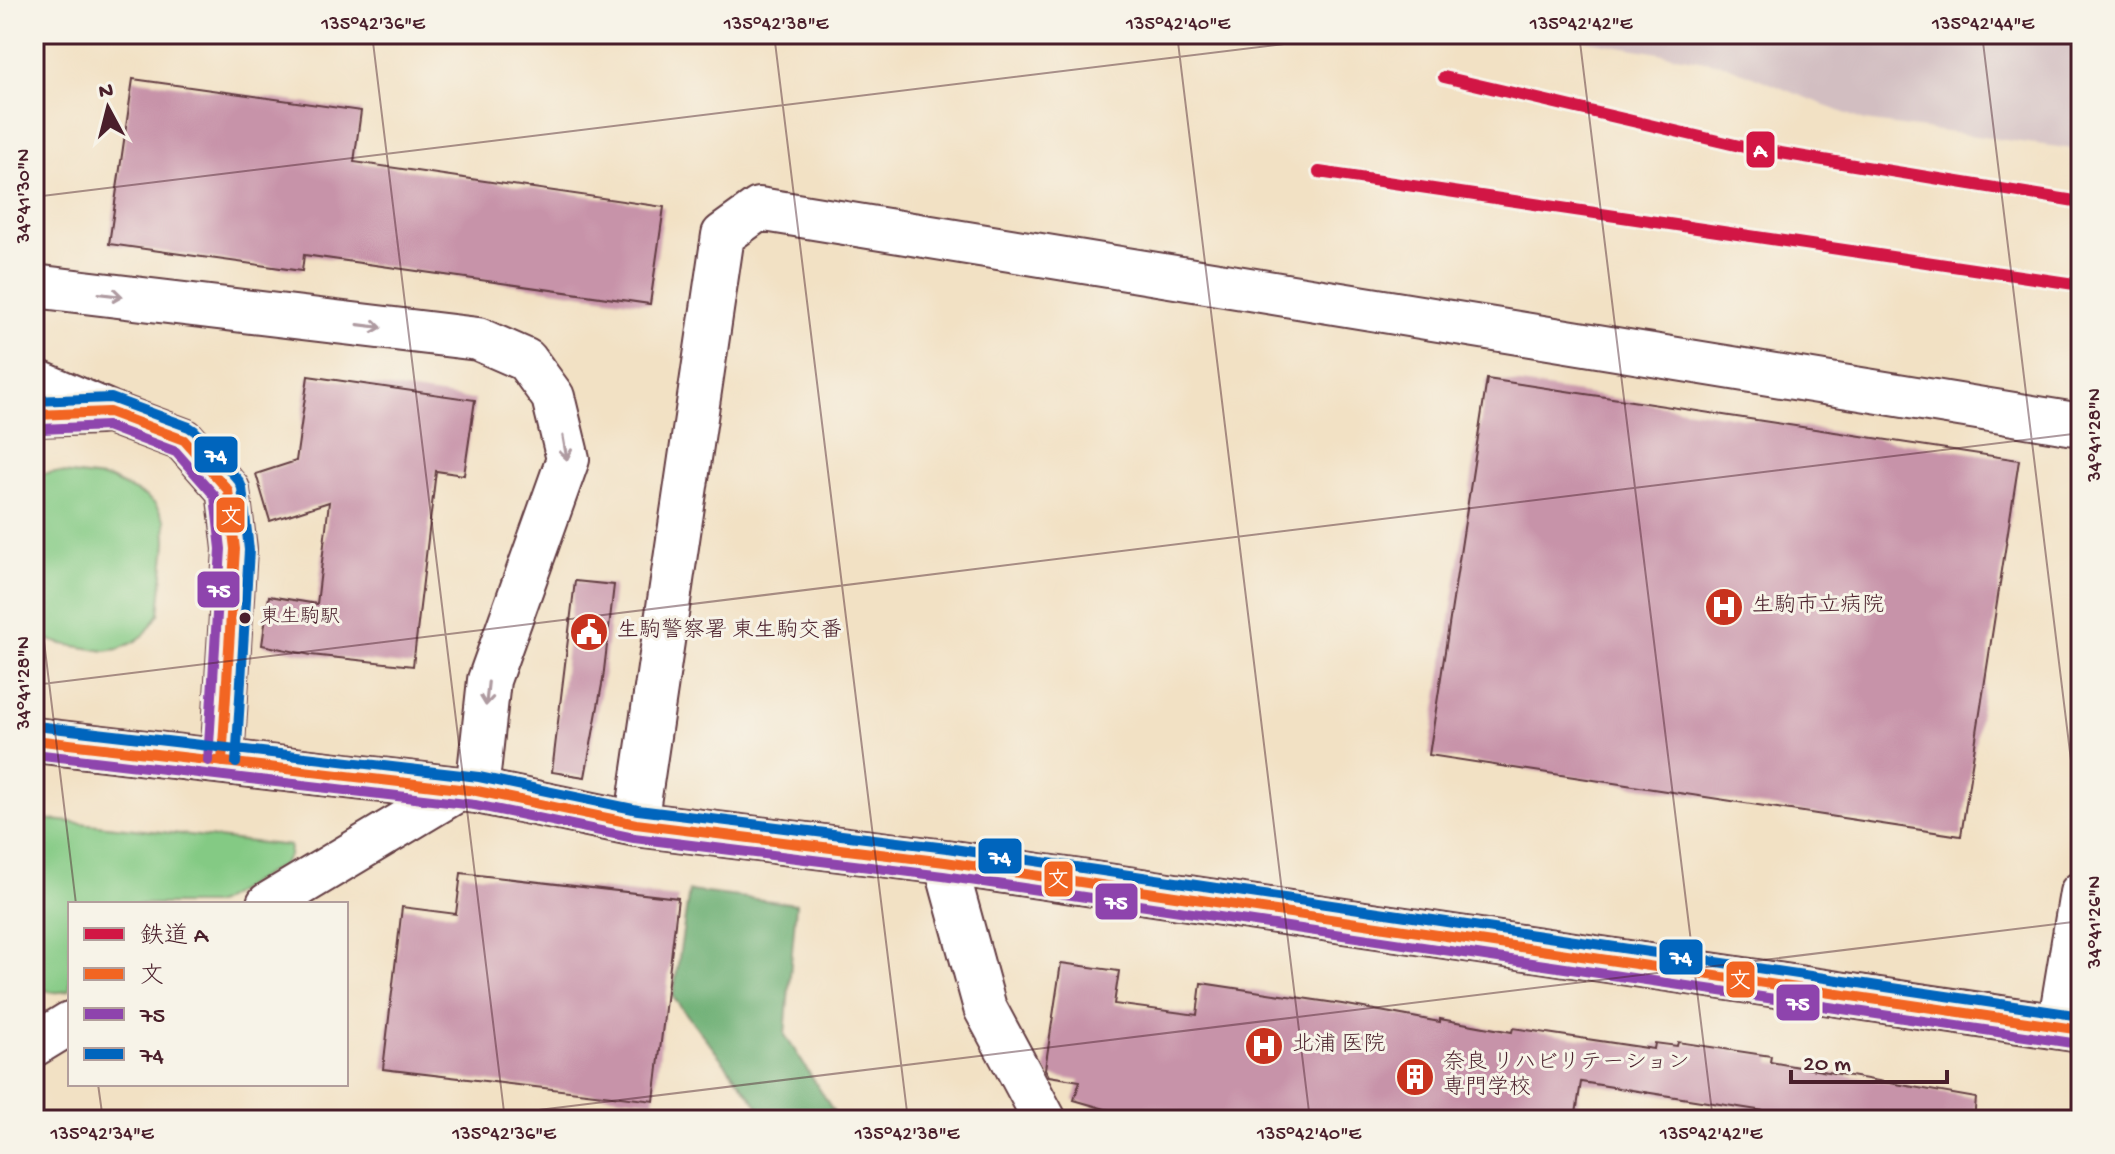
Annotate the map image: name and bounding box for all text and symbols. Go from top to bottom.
text: 135°42'36"E [320,14,426,37]
text: 135°42'38"E [723,14,830,37]
text: 135°42'40"E [1125,14,1231,37]
text: 135°42'42"E [1529,14,1634,37]
text: 135°42'44"E [1931,14,2036,37]
north arrow [68,68,148,148]
text: N [97,78,115,106]
line badge: A [1745,130,1776,169]
text: A [1753,140,1769,166]
text: 34°41'30"N [14,149,37,244]
one-way arrow [98,288,124,303]
one-way arrow [356,319,383,334]
text: 34°41'28"N [2085,388,2108,483]
line badge: 74 [193,435,239,474]
one-way arrow [558,435,573,461]
text: 74 [204,445,228,471]
line badge: 文 [215,496,246,534]
text: 文 [220,505,242,532]
line badge: 75 [196,570,241,609]
text: 75 [206,580,231,606]
hospital icon: 生駒市立病院 [1703,586,1745,628]
place label: 生駒市立病院 [1752,593,1884,620]
place label: 東生駒駅 [260,605,340,630]
marker: 東生駒駅 [237,610,253,626]
public building icon: 生駒警察署 東生駒交番 [568,611,610,653]
place label: 生駒警察署 東生駒交番 [617,618,842,645]
text: 34°41'28"N [14,636,37,731]
one-way arrow [480,680,495,707]
line badge: 74 [977,837,1023,875]
text: 74 [988,847,1012,873]
line badge: 文 [1043,860,1074,898]
text: 文 [1047,868,1069,895]
text: 34°41'26"N [2085,876,2108,969]
line badge: 75 [1094,882,1139,921]
text: 75 [1103,892,1128,918]
legend [68,902,348,1086]
text: 鉄道 A [140,922,210,952]
line badge: 74 [1658,938,1704,976]
text: 74 [1669,947,1693,973]
line badge: 文 [1725,960,1756,999]
text: 文 [140,963,164,992]
text: 文 [1729,969,1751,996]
line badge: 75 [1775,983,1821,1022]
text: 75 [1785,993,1810,1019]
text: 75 [139,1003,165,1032]
hospital icon: 北浦 医院 [1243,1025,1285,1067]
place label: 北浦 医院 [1292,1032,1385,1059]
scale bar [1791,1034,1947,1084]
text: 74 [139,1043,164,1072]
place label: 奈良 リハビリテーション 専門学校 [1443,1050,1690,1102]
text: 20 m [1803,1051,1851,1080]
building icon: 奈良 リハビリテーション 専門学校 [1394,1056,1436,1098]
text: 135°42'34"E [50,1124,155,1147]
text: 135°42'36"E [451,1124,557,1147]
text: 135°42'38"E [854,1124,961,1147]
text: 135°42'40"E [1256,1124,1362,1147]
text: 135°42'42"E [1659,1124,1764,1147]

